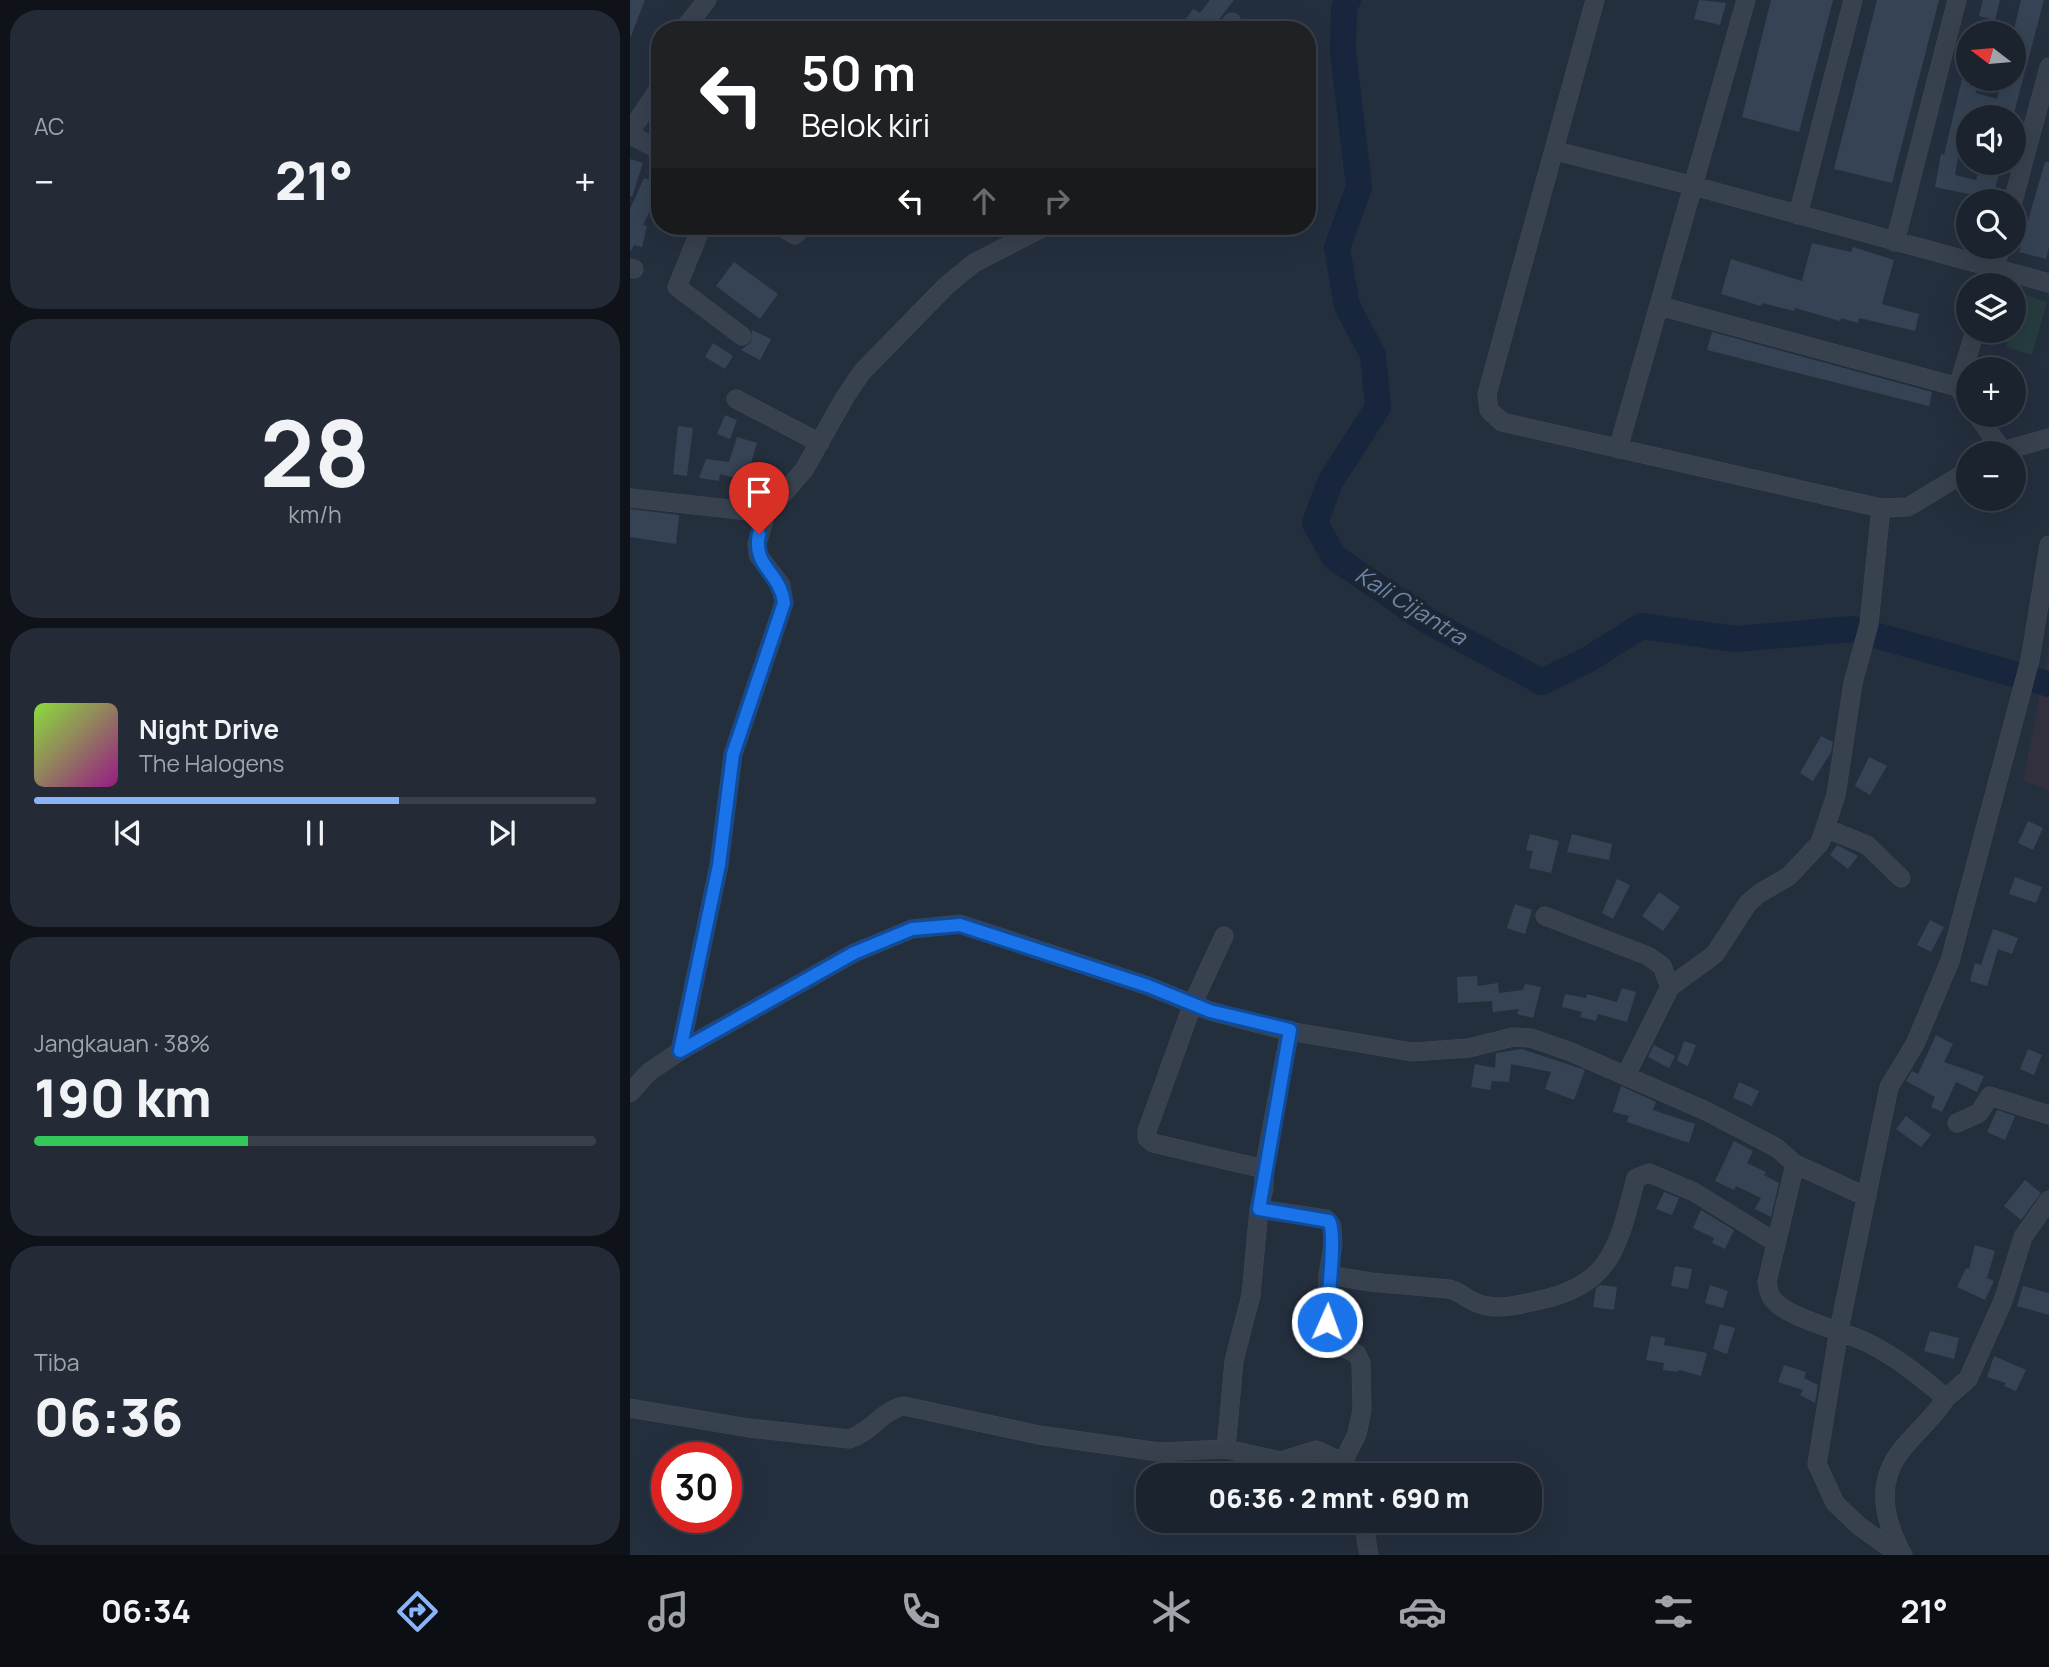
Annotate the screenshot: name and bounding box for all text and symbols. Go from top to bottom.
north arrow [1956,21,2026,91]
map controls [1956,21,2026,511]
text: 50 m [801,39,916,106]
icon: left [686,49,777,140]
text: Belok kiri [801,103,930,147]
button: sound [1956,105,2026,175]
text: AC [34,110,65,142]
text: 21° [275,145,354,216]
text: − [34,155,55,207]
text: + [574,155,596,207]
icon: left [892,182,930,220]
icon: ahead [965,182,1003,220]
icon: right [1038,182,1076,220]
button: search [1956,189,2026,259]
button: layers [1956,273,2026,343]
button: + [1956,357,2026,427]
text: 28 [260,390,370,514]
button: − [1956,441,2026,511]
pin [729,462,789,534]
icon: arrive [740,473,778,511]
text: km/h [288,498,342,530]
water label: Kali Cijantra [1350,558,1474,653]
text: Night Drive [139,711,279,747]
text: The Halogens [139,747,284,779]
icon: previous [109,814,147,852]
icon: pause [296,814,334,852]
icon: next [483,814,521,852]
text: Jangkauan · 38% [34,1027,210,1059]
text: 190 km [34,1062,212,1133]
position arrow [1290,1285,1364,1359]
text: Tiba [34,1346,79,1378]
text: 06:36 [34,1381,183,1452]
speed limit sign: 30 [651,1442,742,1533]
text: 06:36 · 2 mnt · 690 m [1209,1480,1469,1516]
icon: directions [393,1587,442,1636]
icon: music [644,1587,693,1636]
icon: phone [896,1587,945,1636]
icon: climate [1147,1587,1196,1636]
icon: car [1398,1587,1447,1636]
icon: filters [1649,1587,1698,1636]
text: 06:34 [101,1589,191,1633]
text: 21° [1900,1589,1948,1633]

